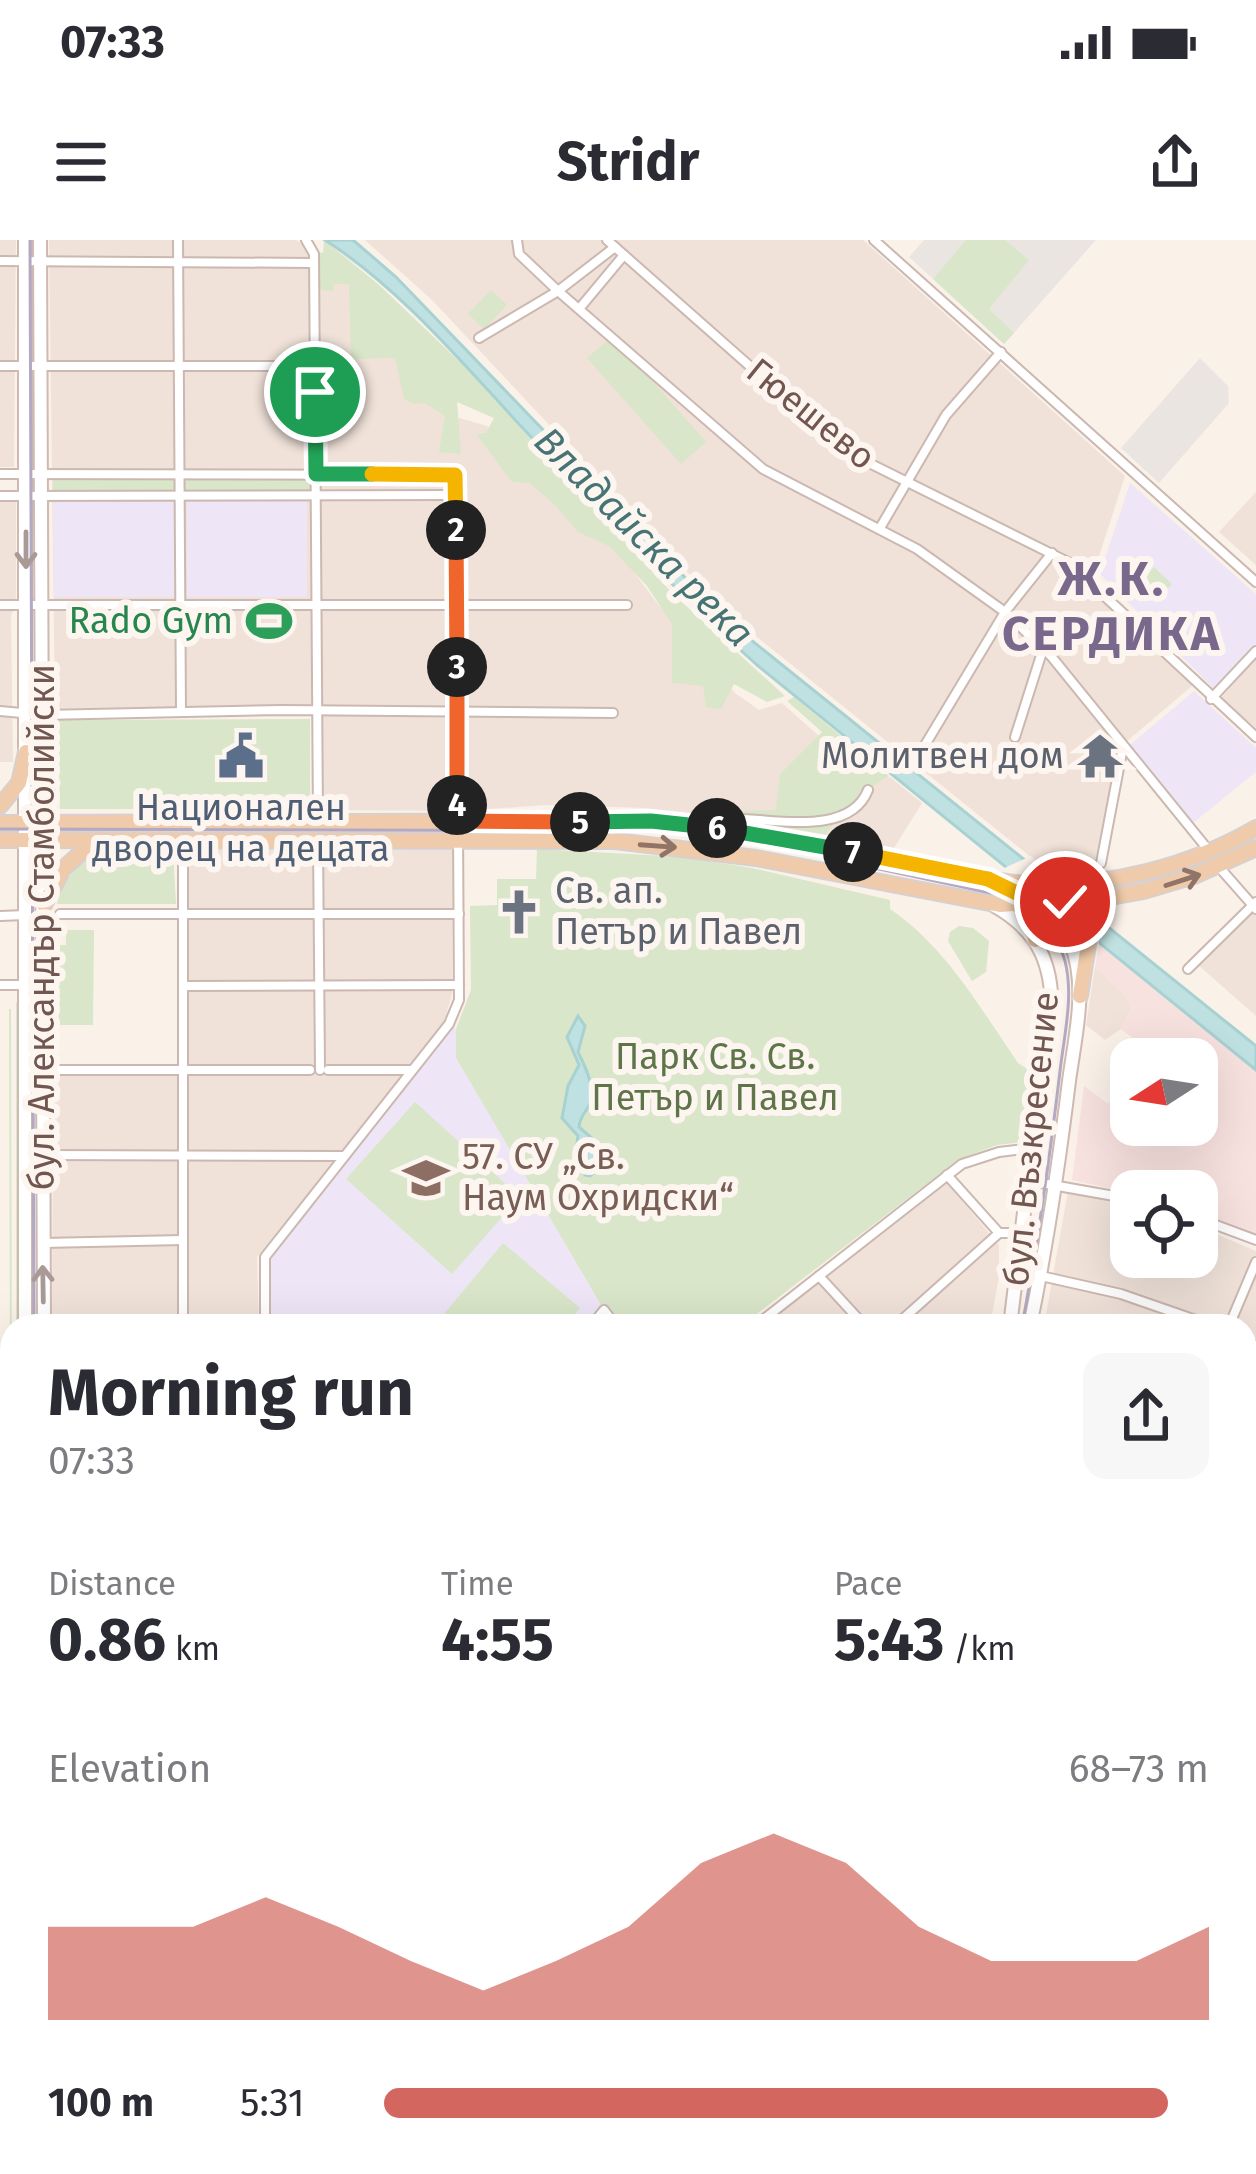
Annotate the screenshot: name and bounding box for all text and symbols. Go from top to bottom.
text: 07:33 [60,15,165,69]
icon: menu [48,129,114,195]
icon: share [1142,129,1208,195]
text: Stridr [557,130,699,194]
pin [264,341,366,443]
street label: Гюешево [738,349,884,479]
icon: arrive [282,359,348,425]
water label: Владайска река [525,418,763,656]
pin: 2 [426,500,486,560]
text: 2 [447,510,465,550]
one-way arrow [15,530,37,569]
district label: Ж.К. СЕРДИКА [1002,550,1222,663]
sports icon: Rado Gym [244,596,294,646]
place label: Rado Gym [69,599,233,643]
pin: 3 [427,637,487,697]
text: 3 [448,647,466,687]
street label: бул. Александър Стамболийски [20,664,64,1190]
public building icon: Национален дворец на децата [216,731,266,781]
temple icon: Молитвен дом [1075,731,1125,781]
place label: Молитвен дом [821,734,1064,778]
pin: 4 [427,775,487,835]
text: 4 [448,785,466,825]
place label: Национален дворец на децата [92,786,390,871]
pin: 5 [550,792,610,852]
pin: 6 [687,798,747,858]
text: 5 [571,802,589,842]
text: 6 [708,808,726,848]
pin: 7 [823,822,883,882]
text: 7 [845,832,861,872]
one-way arrow [638,835,677,858]
pin [1014,851,1116,953]
one-way arrow [1163,867,1201,889]
place label: Св. ап. Петър и Павел [555,869,802,954]
icon: check [1032,869,1098,935]
church icon: Св. ап. Петър и Павел [494,887,544,937]
street label: бул. Възкресение [994,990,1068,1288]
park label: Парк Св. Св. Петър и Павел [591,1035,839,1120]
north arrow [1110,1038,1218,1146]
map controls [1110,1038,1218,1278]
place label: 57. СУ „Св. Наум Охридски“ [462,1135,734,1220]
school or university icon: 57. СУ „Св. Наум Охридски“ [401,1153,451,1203]
button: locate [1110,1170,1218,1278]
one-way arrow [31,1265,54,1304]
text: Morning run [48,1353,414,1432]
button: share [1083,1353,1209,1479]
text: 07:33 [48,1438,135,1484]
text: Distance [48,1564,176,1604]
text: Time [441,1564,514,1604]
text: Pace [834,1564,902,1604]
text: 0.86 [48,1604,166,1676]
text: 4:55 [441,1604,554,1676]
text: 5:43 [834,1604,944,1676]
text: km [166,1629,220,1669]
text: /km [944,1629,1016,1669]
text: Elevation [48,1746,211,1792]
text: 68–73 m [1069,1746,1209,1792]
text: 100 m [48,2080,154,2126]
text: 5:31 [240,2080,305,2126]

